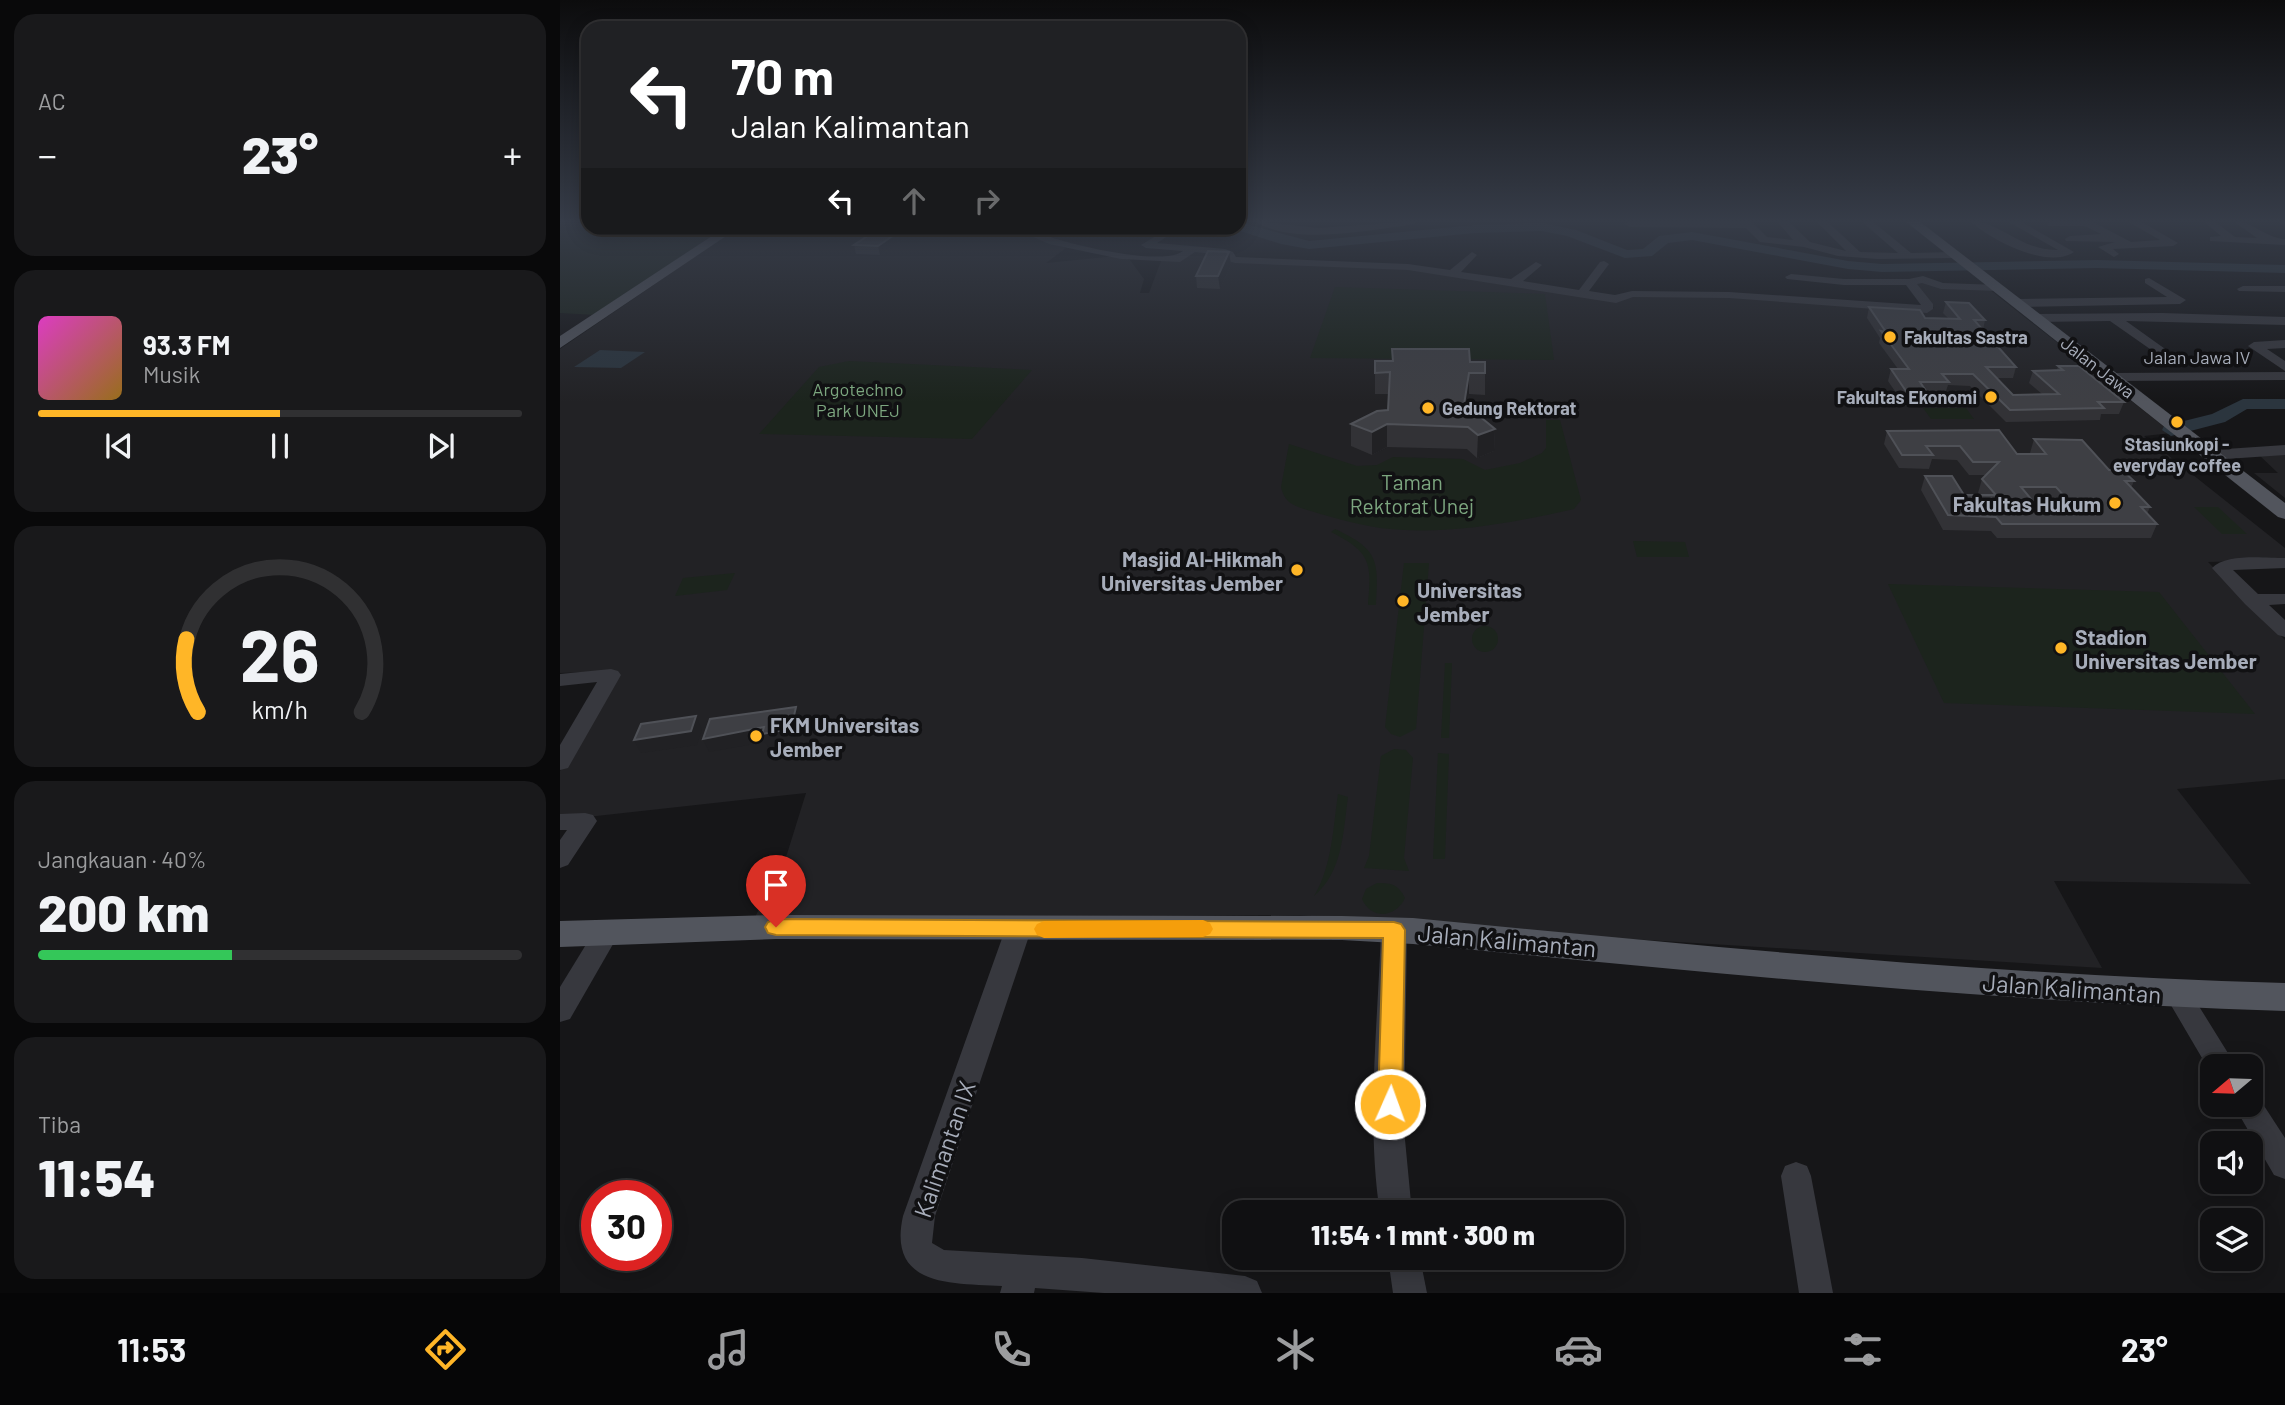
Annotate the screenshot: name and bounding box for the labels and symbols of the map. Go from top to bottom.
place label: Fakultas Sastra [1904,326,2028,348]
marker: Fakultas Sastra [1882,329,1898,345]
street label: Jalan Jawa [2057,331,2139,403]
street label: Jalan Jawa IV [2144,346,2251,368]
park label: Argotechno Park UNEJ [813,378,903,421]
place label: Fakultas Ekonomi [1837,386,1977,408]
marker: Fakultas Ekonomi [1983,389,1999,405]
place label: Gedung Rektorat [1442,397,1576,419]
marker: Gedung Rektorat [1420,400,1436,416]
marker: Stasiunkopi - everyday coffee [2169,414,2185,430]
place label: Stasiunkopi - everyday coffee [2113,433,2241,476]
park label: Taman Rektorat Unej [1350,469,1474,518]
place label: Fakultas Hukum [1953,491,2101,516]
marker: Fakultas Hukum [2107,495,2123,511]
place label: Masjid Al-Hikmah Universitas Jember [1101,546,1283,595]
marker: Masjid Al-Hikmah Universitas Jember [1289,562,1305,578]
place label: Universitas Jember [1417,577,1522,626]
marker: Universitas Jember [1395,593,1411,609]
place label: Stadion Universitas Jember [2075,624,2257,673]
marker: Stadion Universitas Jember [2053,640,2069,656]
place label: FKM Universitas Jember [770,712,919,761]
marker: FKM Universitas Jember [748,728,764,744]
pin [746,855,806,927]
street label: Jalan Kalimantan [1416,918,1598,962]
street label: Jalan Kalimantan [1982,967,2162,1009]
north arrow [2200,1054,2263,1116]
position arrow [1353,1067,1427,1141]
street label: Kalimantan IX [907,1077,981,1221]
speed limit sign: 30 [581,1180,672,1271]

